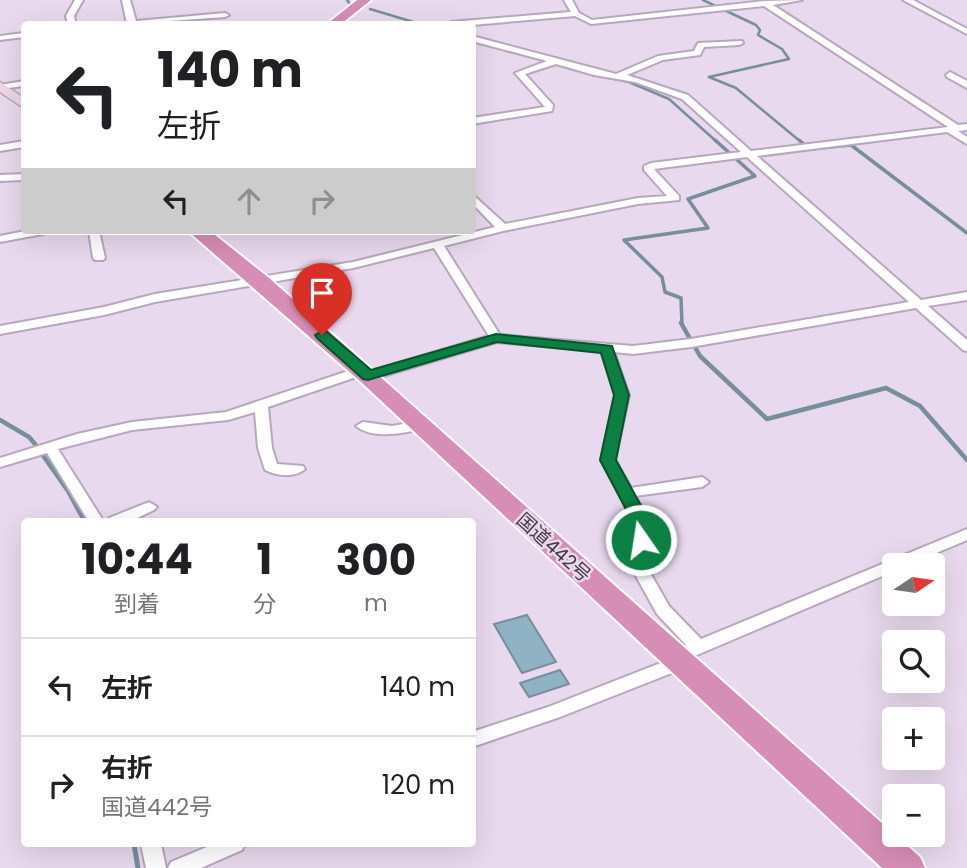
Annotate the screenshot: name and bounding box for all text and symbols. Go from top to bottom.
text: 140 m [157,36,303,104]
icon: left [42,49,133,140]
text: 左折 [157,103,221,148]
icon: left [157,182,195,220]
icon: ahead [230,182,268,220]
icon: right [303,182,341,220]
pin [292,263,352,335]
icon: arrive [303,274,341,312]
position arrow [604,503,678,577]
street label: 国道442号 [511,507,597,588]
text: 10:44 [81,530,193,589]
text: 1 [256,530,272,589]
text: 300 [336,531,416,590]
north arrow [882,553,945,616]
map controls [882,553,945,847]
text: m [364,587,388,619]
text: 到着 [114,588,160,620]
text: 分 [253,588,276,620]
button: search [882,630,945,693]
icon: left [42,668,80,706]
text: 140 m [380,669,455,705]
text: 左折 [101,670,153,706]
button: + [882,707,945,770]
text: 右折 [101,750,153,786]
icon: right [42,766,80,804]
text: 120 m [382,767,455,803]
button: − [882,784,945,847]
text: 国道442号 [101,791,212,823]

